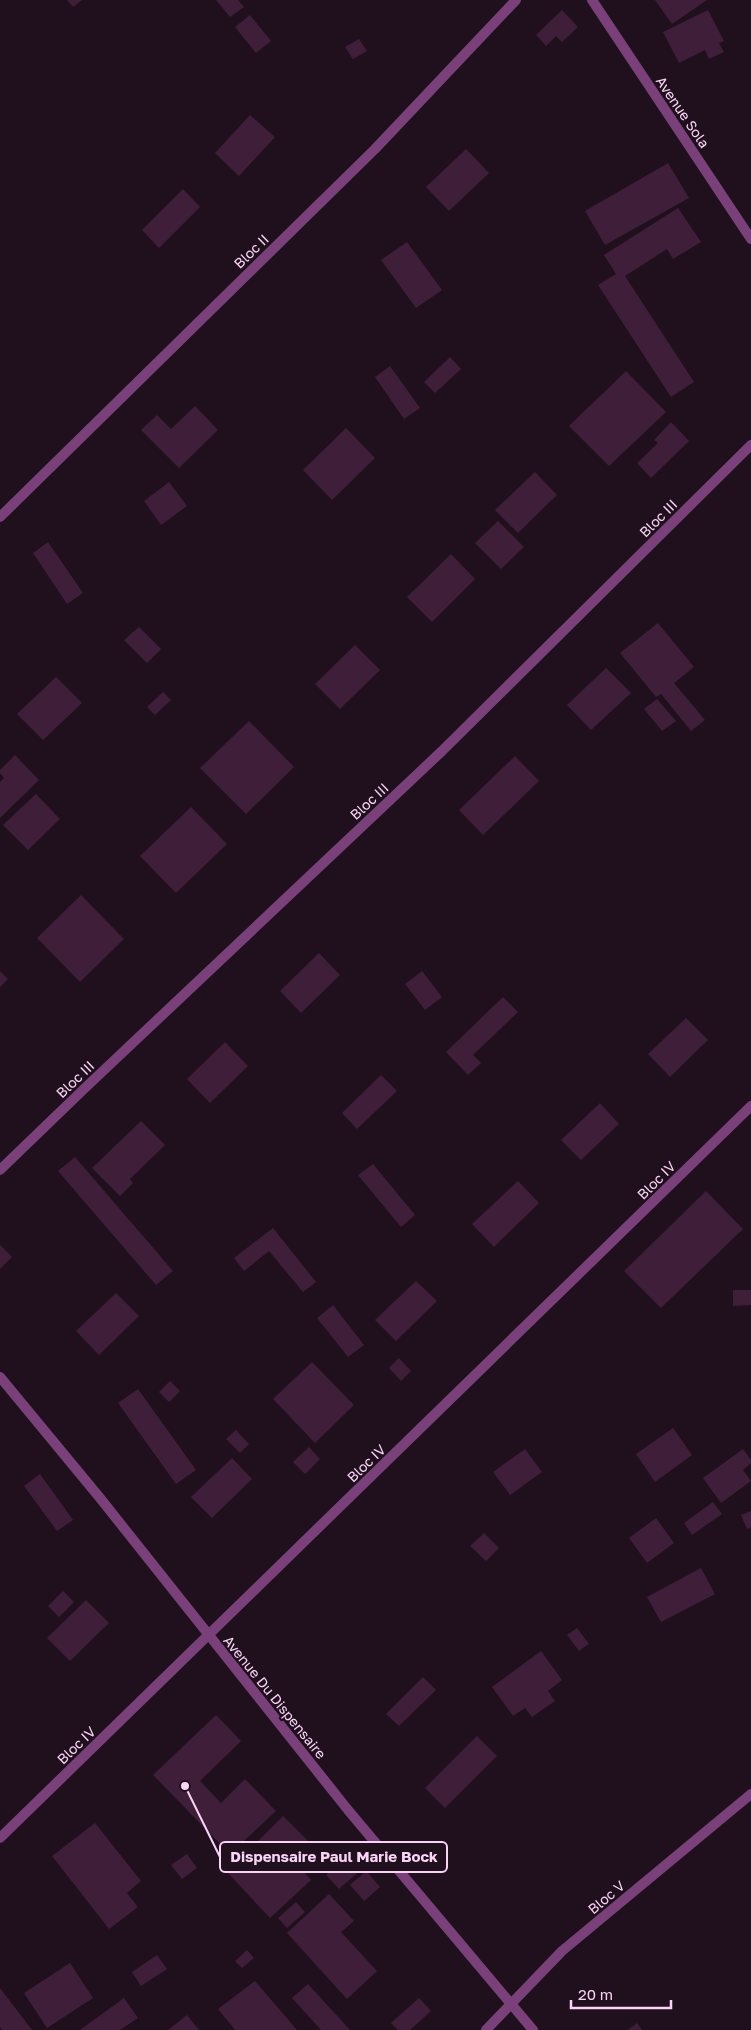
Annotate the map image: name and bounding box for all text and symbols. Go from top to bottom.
street label: Avenue Sola [653,73,713,151]
street label: Bloc II [230,230,272,272]
street label: Bloc III [636,496,680,540]
street label: Bloc III [346,779,392,823]
street label: Bloc III [52,1057,98,1101]
street label: Bloc IV [633,1157,679,1203]
street label: Bloc IV [343,1440,389,1485]
street label: Avenue Du Dispensaire [220,1632,330,1762]
street label: Bloc IV [53,1722,99,1767]
callout: Dispensaire Paul Marie Bock [220,1842,447,1872]
text: Dispensaire Paul Marie Bock [230,1847,438,1865]
street label: Bloc V [584,1876,628,1917]
scale bar [571,1978,671,2010]
text: 20 m [578,1985,613,2003]

